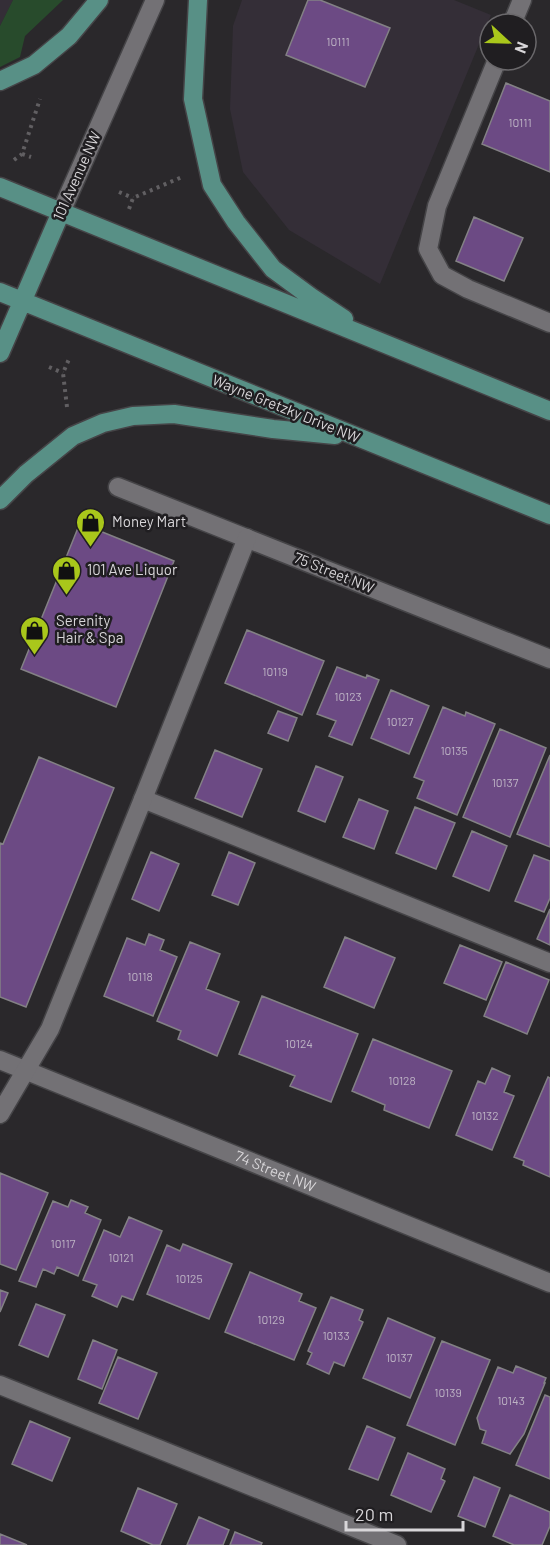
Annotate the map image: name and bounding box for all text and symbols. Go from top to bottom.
north arrow [478,12,538,72]
house number: 10111 [326,34,350,48]
text: N [512,39,533,56]
house number: 10111 [508,115,532,129]
street label: 101 Avenue NW [48,128,104,223]
street label: Wayne Gretzky Drive NW [210,370,363,446]
shop icon: Money Mart [75,506,107,548]
place label: Money Mart [112,512,186,530]
street label: 75 Street NW [292,548,377,596]
shop icon: 101 Ave Liquor [50,554,82,596]
place label: 101 Ave Liquor [87,560,178,578]
place label: Serenity Hair & Spa [56,611,123,646]
shop icon: Serenity Hair & Spa [19,614,51,656]
house number: 10119 [262,664,288,678]
house number: 10123 [334,689,362,703]
house number: 10127 [387,714,414,728]
house number: 10135 [440,743,468,757]
house number: 10137 [492,775,519,789]
house number: 10118 [127,969,153,983]
house number: 10124 [285,1036,313,1050]
house number: 10128 [388,1073,416,1087]
house number: 10132 [471,1108,499,1122]
street label: 74 Street NW [233,1146,319,1195]
house number: 10117 [51,1236,76,1250]
house number: 10121 [108,1250,134,1264]
house number: 10125 [175,1271,203,1285]
house number: 10129 [257,1312,285,1326]
house number: 10133 [322,1328,350,1342]
house number: 10137 [386,1350,413,1364]
house number: 10139 [434,1385,462,1399]
house number: 10143 [497,1393,525,1407]
scale bar [346,1494,463,1532]
text: 20 m [355,1503,393,1525]

